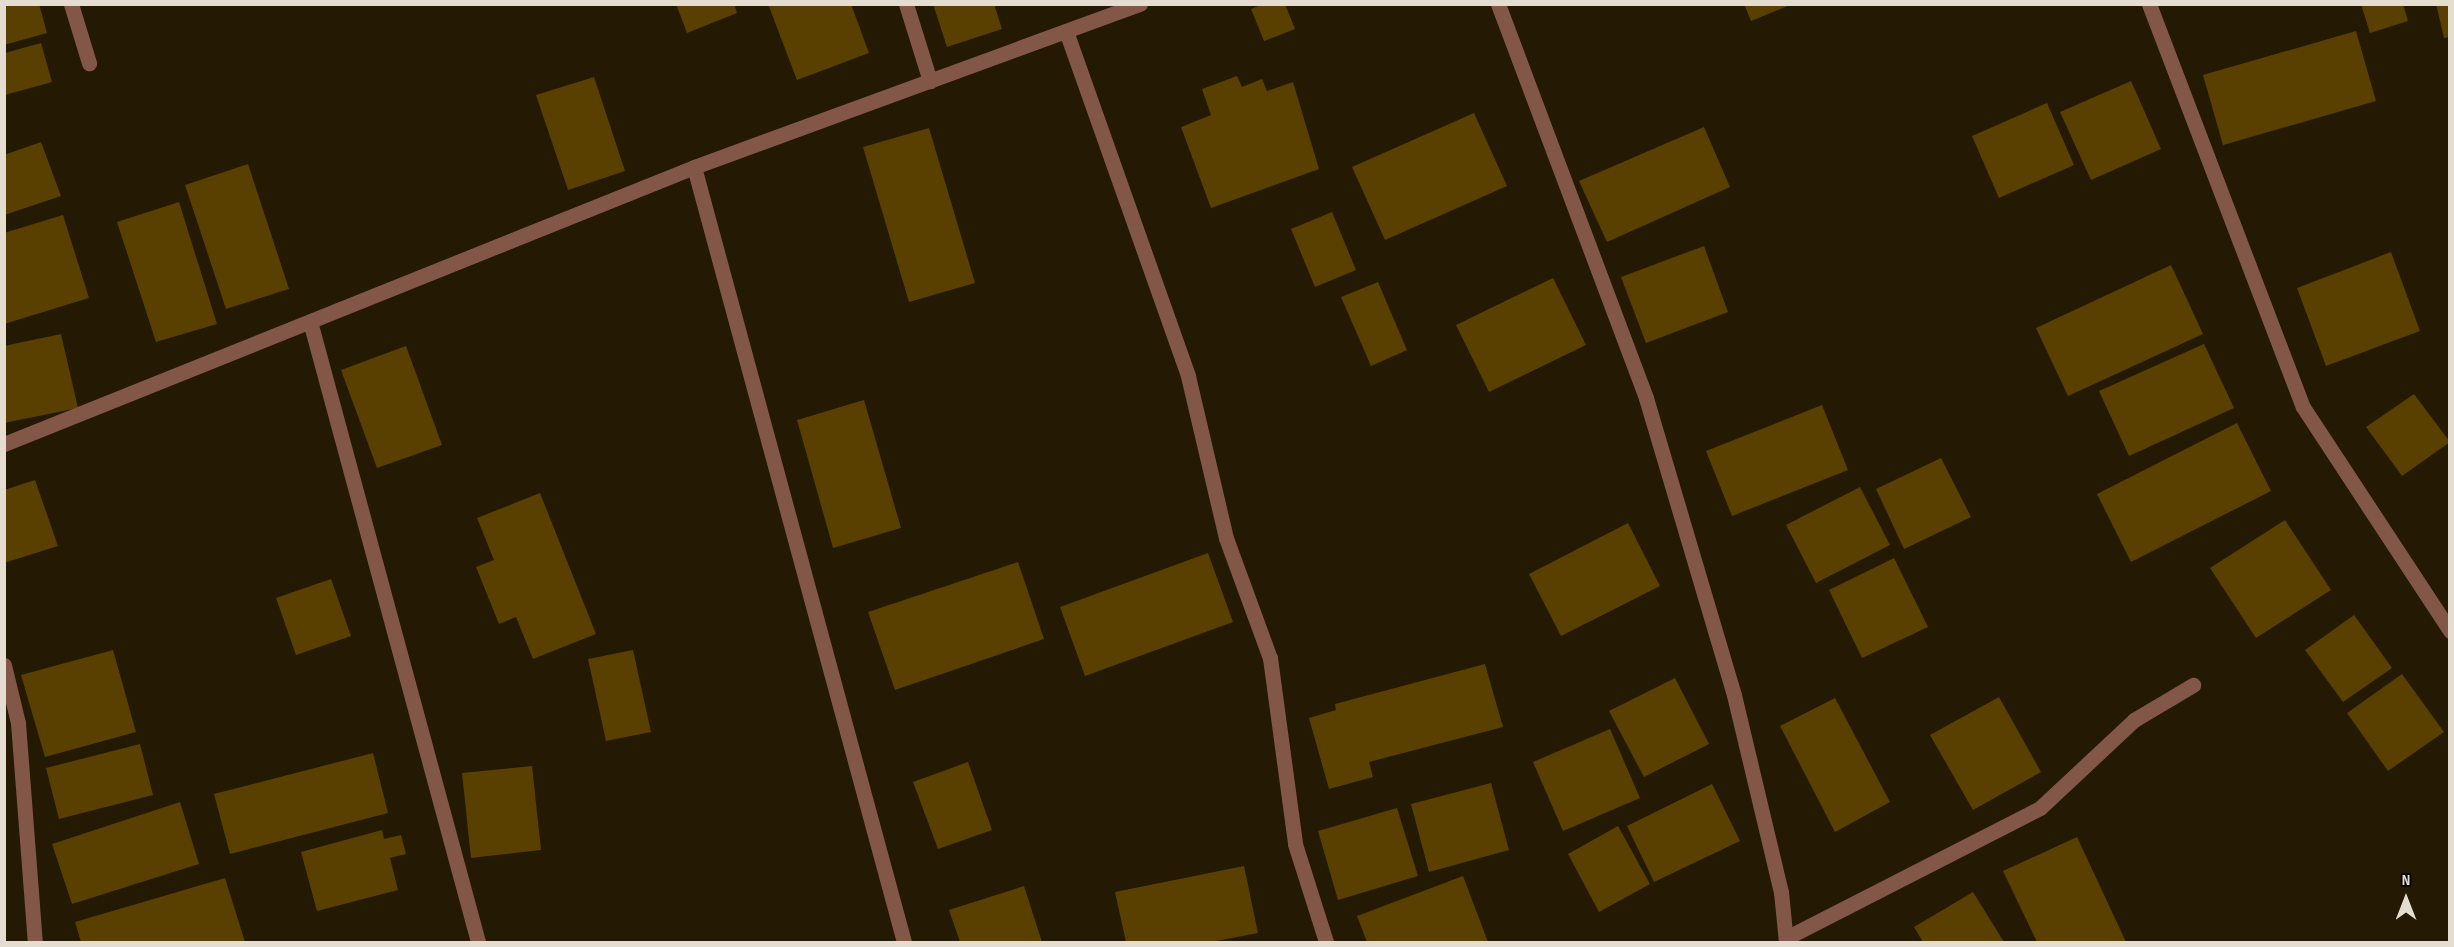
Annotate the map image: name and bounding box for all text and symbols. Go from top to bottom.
north arrow [2376,869,2436,929]
text: N [2402,871,2410,890]

